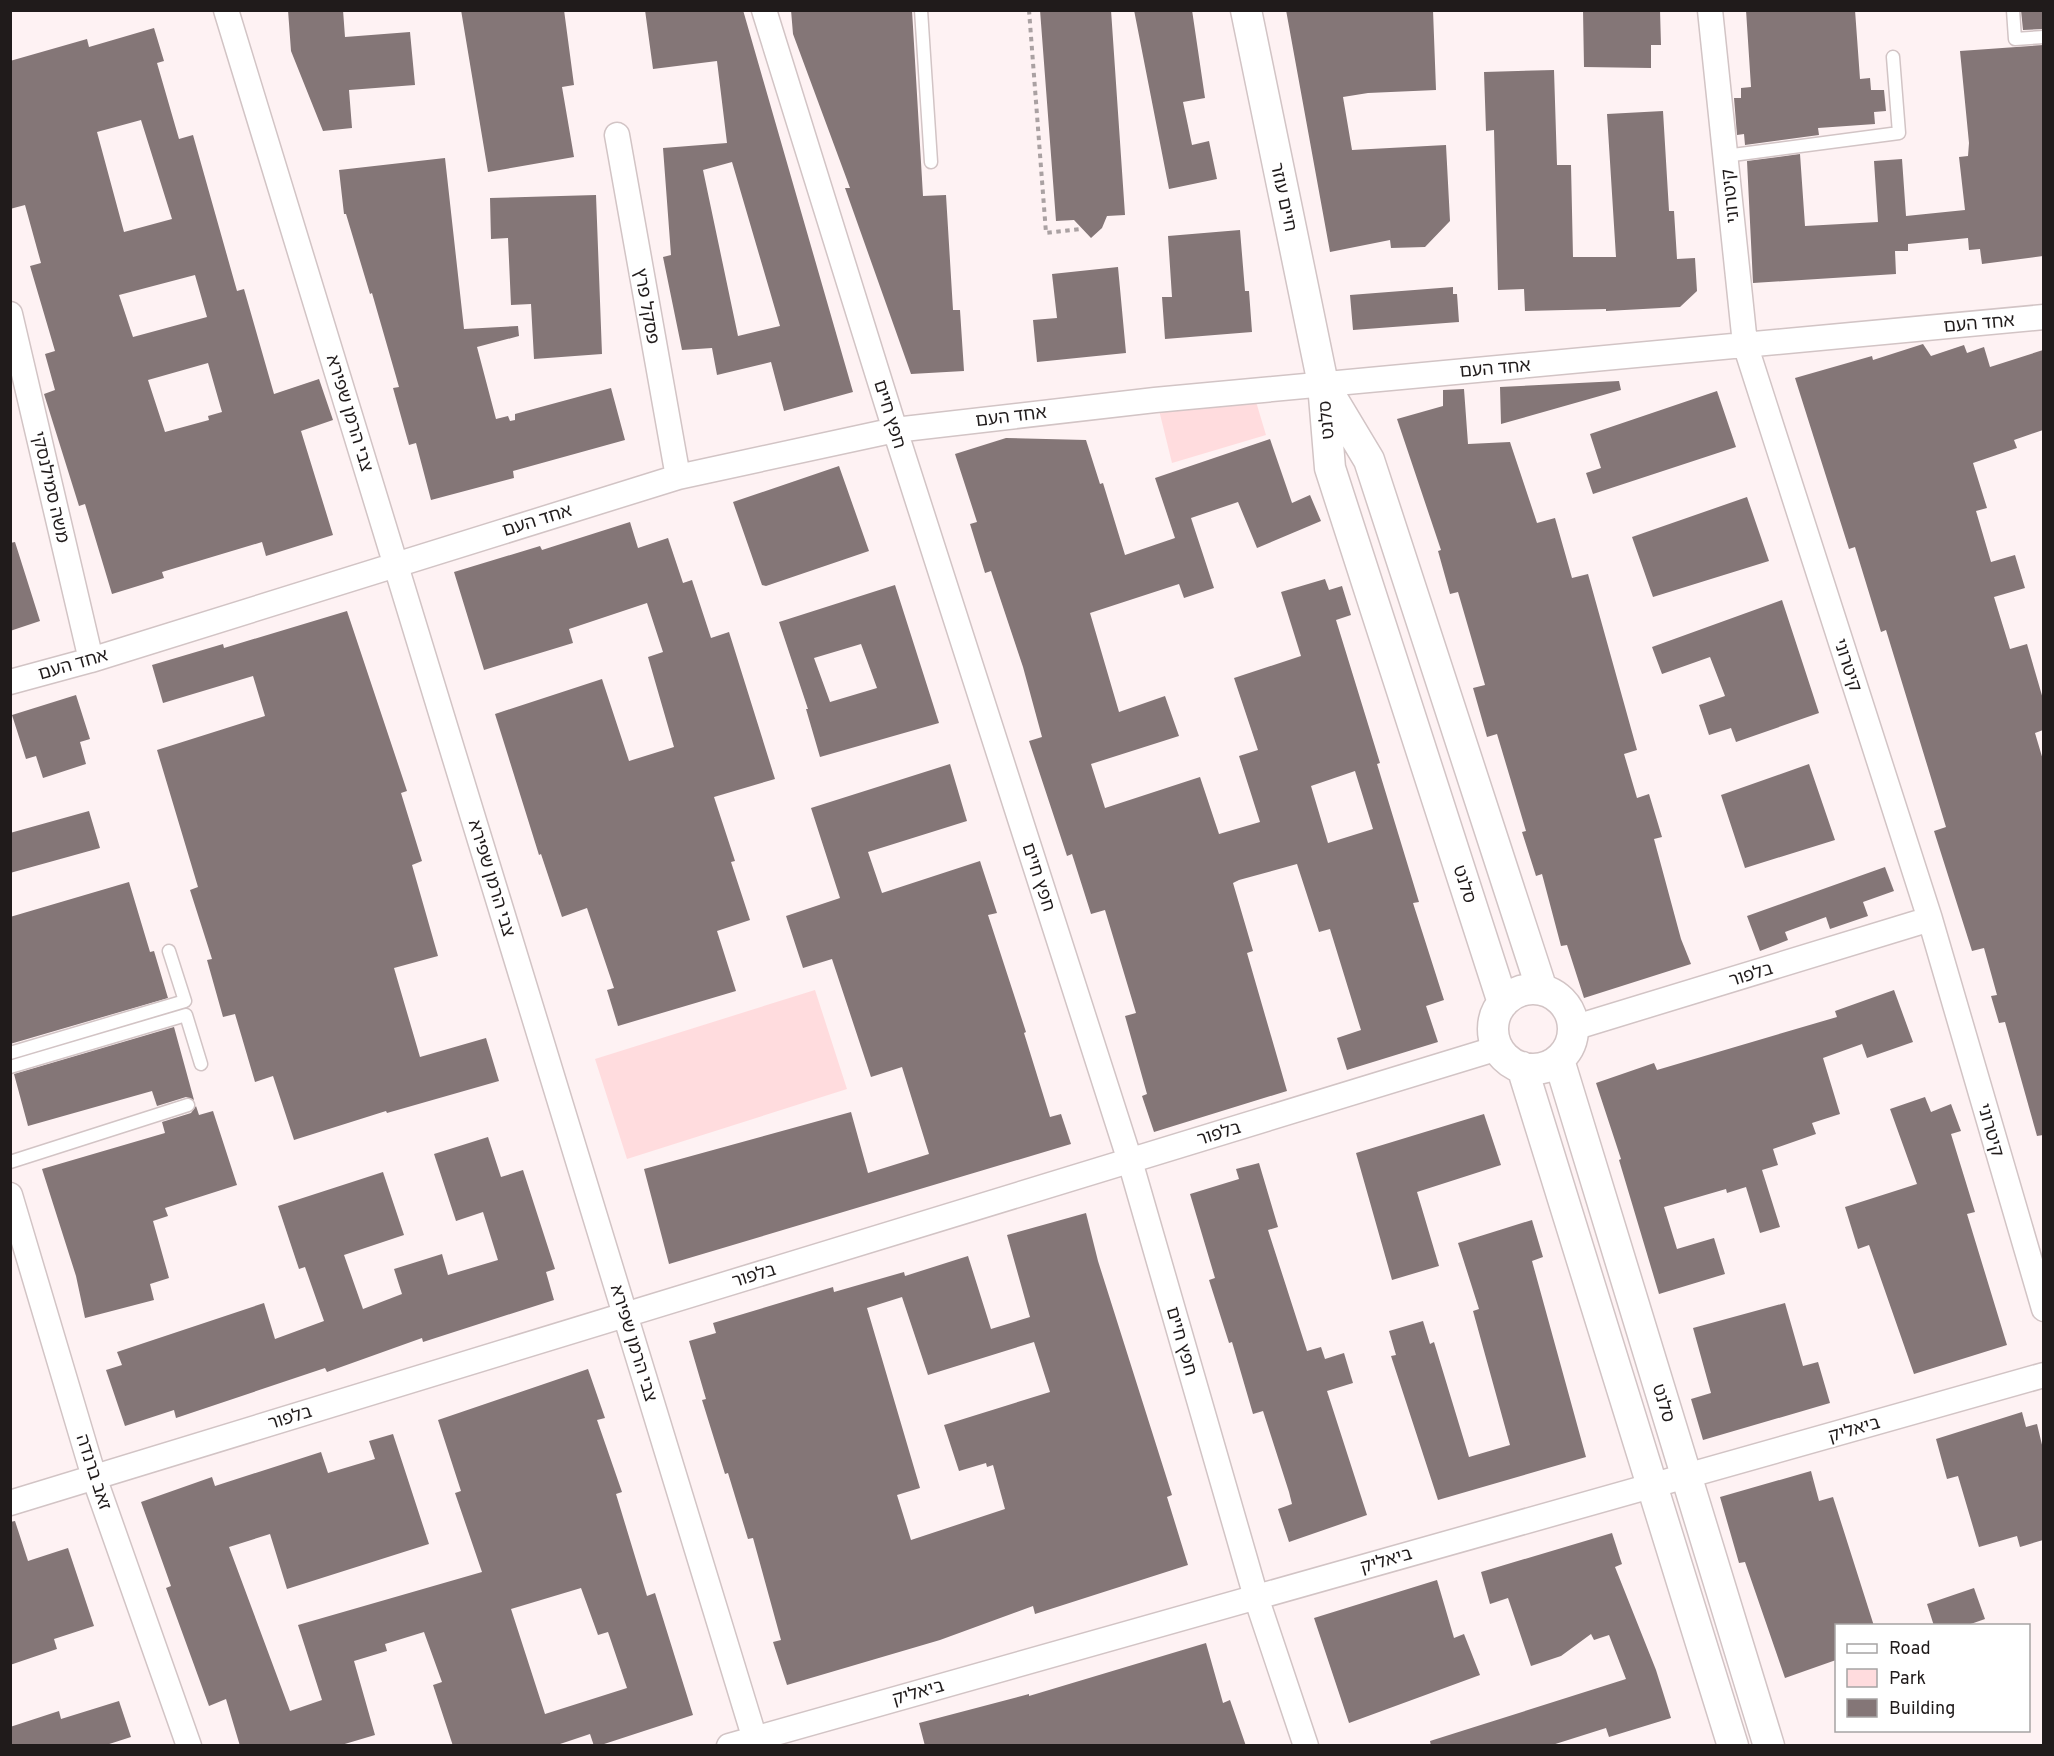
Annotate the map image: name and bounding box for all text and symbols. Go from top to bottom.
street label: חיים עוזר [1264,161,1301,234]
street label: קיטרוני [1717,168,1746,224]
street label: פסקל פרץ [628,266,664,346]
street label: אחד העם [1942,310,2016,339]
street label: צבי הרמן שפירא [320,352,377,475]
street label: אחד העם [1458,355,1532,384]
street label: חפץ חיים [867,377,910,452]
street label: סלנט [1314,400,1341,440]
street label: אחד העם [974,402,1048,433]
street label: משה סמילנסקי [26,429,74,545]
street label: אחד העם [500,500,575,543]
street label: קיטרוני [1827,636,1866,695]
street label: אחד העם [36,645,111,686]
street label: צבי הרמן שפירא [462,817,519,940]
street label: חפץ חיים [1016,840,1059,915]
street label: סלנט [1447,862,1481,906]
street label: בלפור [1727,958,1776,993]
street label: קיטרוני [1971,1101,2008,1160]
street label: בלפור [1195,1117,1244,1152]
street label: בלפור [730,1259,779,1294]
street label: צבי הרמן שפירא [604,1282,661,1405]
street label: חפץ חיים [1160,1304,1201,1379]
street label: סלנט [1646,1382,1679,1425]
street label: בלפור [266,1401,315,1436]
street label: ביאליק [1826,1412,1883,1449]
street label: זאב ברנדה [69,1432,116,1513]
street label: ביאליק [1358,1543,1415,1580]
legend [1835,1624,2030,1732]
text: Road [1889,1638,1931,1661]
text: Park [1889,1668,1926,1691]
street label: ביאליק [890,1675,947,1712]
text: Building [1889,1698,1955,1721]

